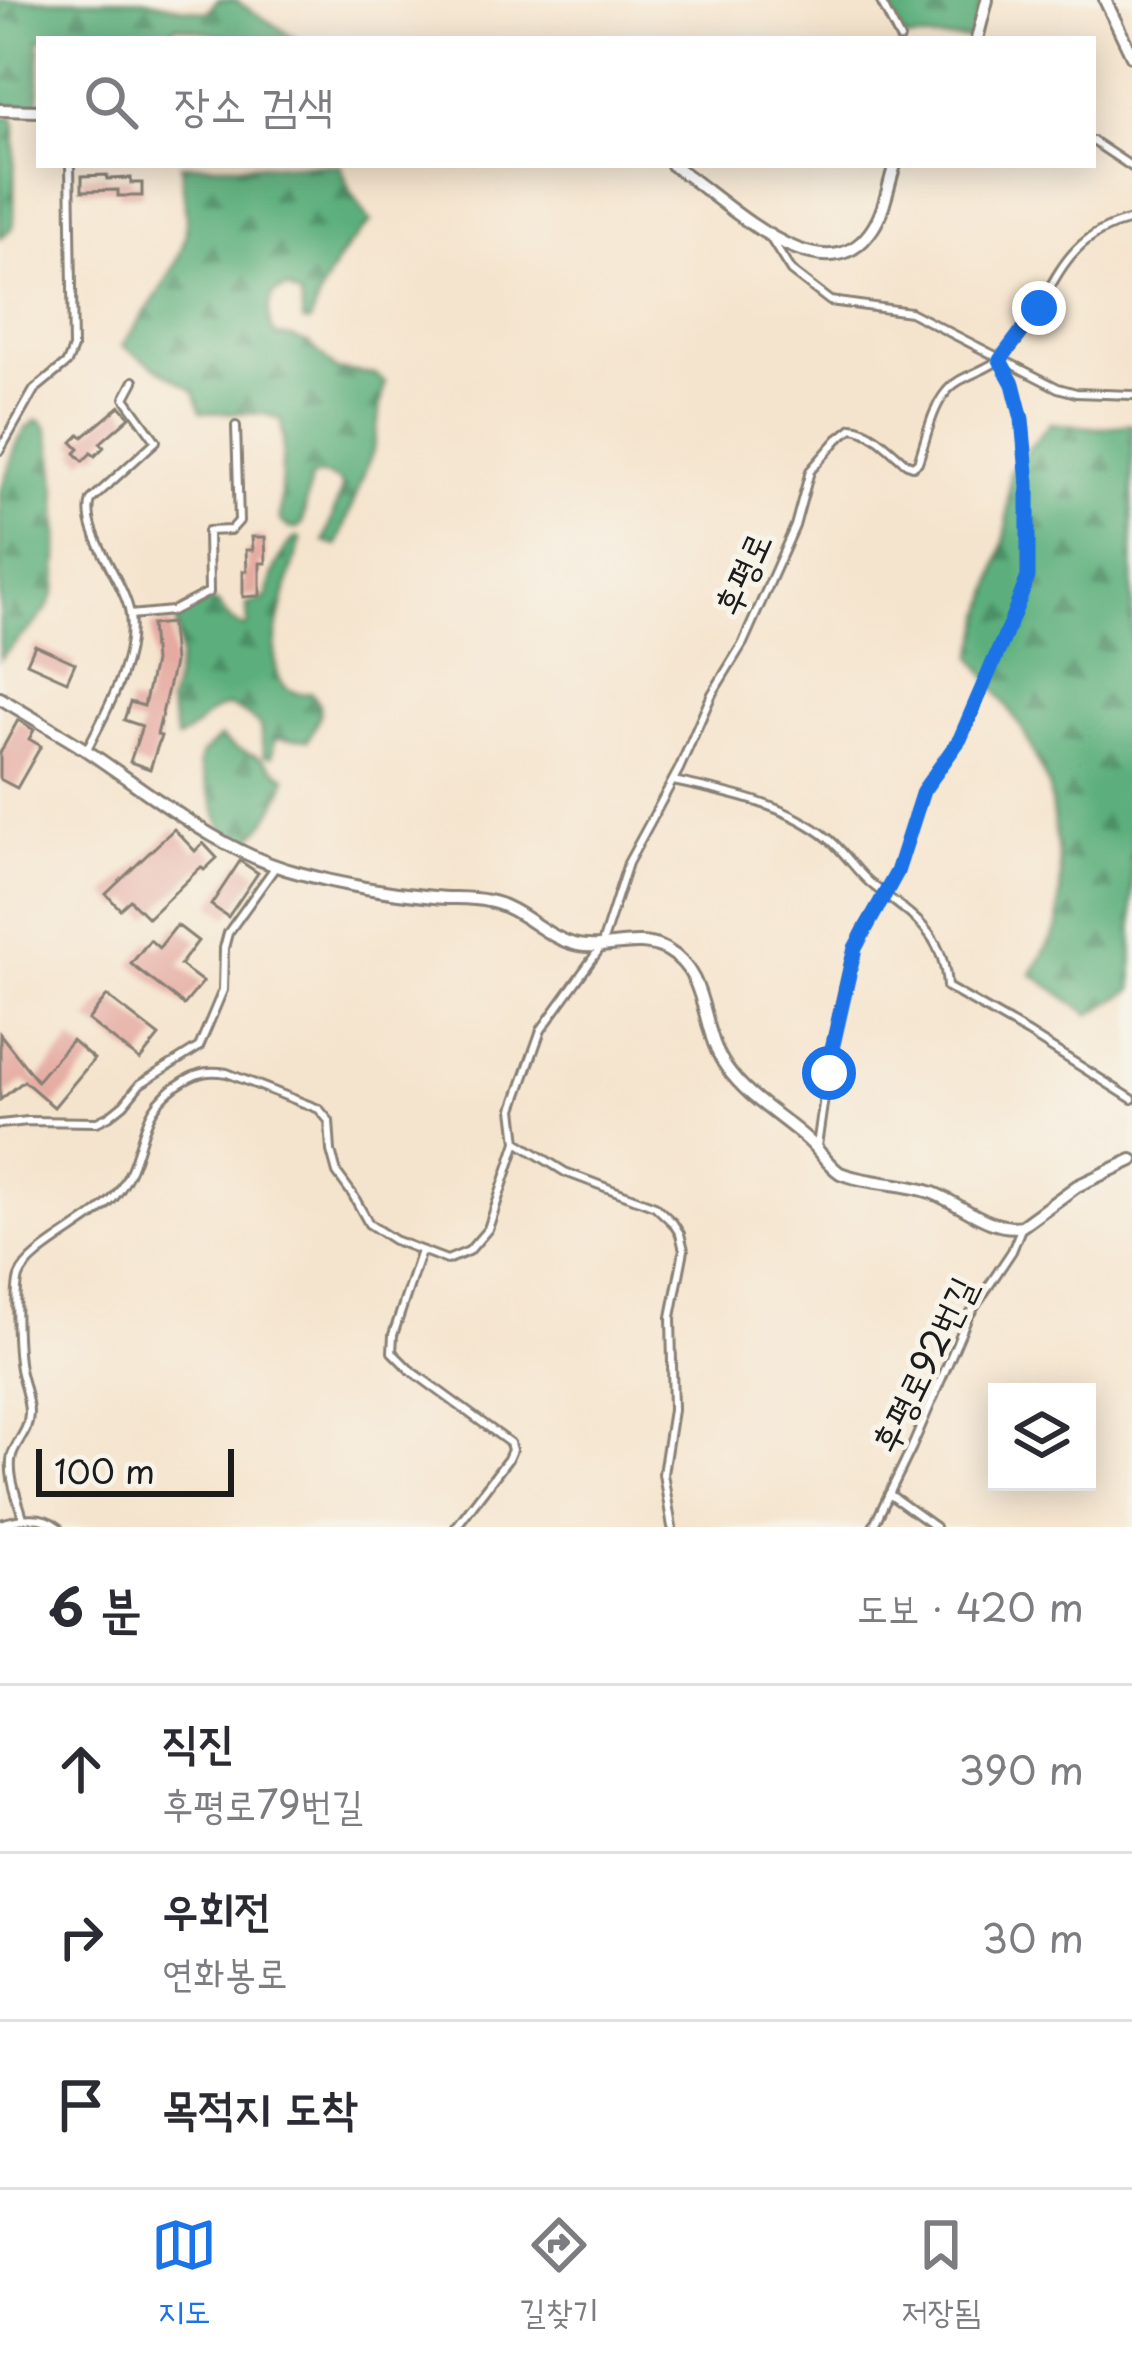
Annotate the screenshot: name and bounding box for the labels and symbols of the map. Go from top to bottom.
route end [1012,281,1066,335]
street label: 후평로 [699,522,783,624]
route start [802,1046,856,1100]
street label: 후평로92번길 [856,1267,988,1461]
scale bar [36,1443,234,1496]

